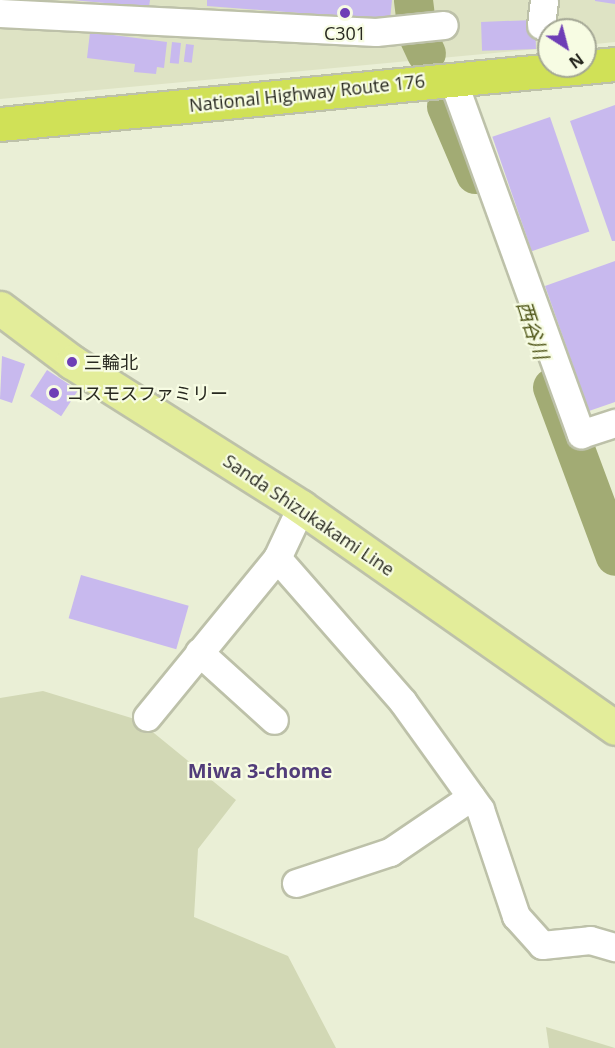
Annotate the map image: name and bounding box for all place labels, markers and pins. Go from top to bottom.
marker: C301 [338,6,352,20]
place label: C301 [324,22,366,44]
place label: 三輪北 [84,351,138,373]
marker: 三輪北 [65,355,79,369]
place label: コスモスファミリー [66,382,228,404]
marker: コスモスファミリー [47,386,61,400]

